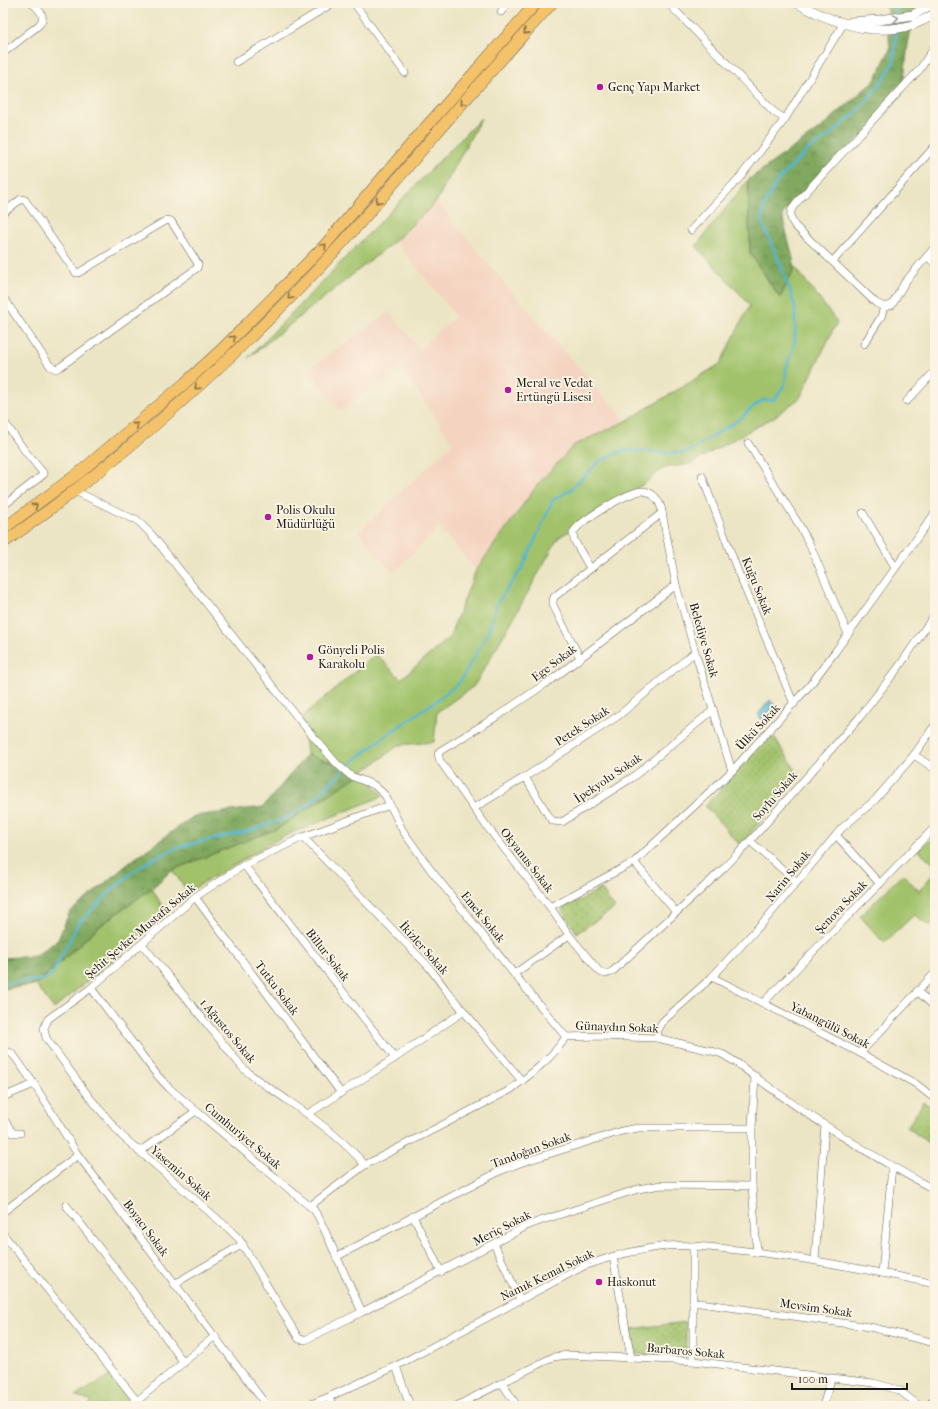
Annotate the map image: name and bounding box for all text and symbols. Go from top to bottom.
one-way arrow [893,14,899,23]
one-way arrow [523,27,531,35]
place label: Genç Yapı Market [608,80,701,95]
marker: Genç Yapı Market [595,82,605,92]
one-way arrow [461,98,468,105]
one-way arrow [376,196,383,204]
one-way arrow [320,243,327,250]
one-way arrow [288,292,295,300]
one-way arrow [228,335,236,343]
place label: Meral ve Vedat Ertüngü Lisesi [516,376,594,404]
one-way arrow [195,383,202,390]
marker: Meral ve Vedat Ertüngü Lisesi [503,385,513,395]
one-way arrow [132,423,139,430]
place label: Polis Okulu Müdürlüğü [276,503,335,531]
one-way arrow [30,504,37,511]
marker: Polis Okulu Müdürlüğü [263,512,273,522]
street label: Kuğu Sokak [739,555,775,618]
street label: Belediye Sokak [687,601,722,680]
street label: Ege Sokak [529,641,580,684]
place label: Gönyeli Polis Karakolu [318,643,385,671]
marker: Gönyeli Polis Karakolu [305,652,315,662]
street label: Ülkü Sokak [732,700,784,753]
street label: Petek Sokak [552,703,612,749]
street label: İpekyolu Sokak [571,749,645,806]
street label: Soylu Sokak [750,768,801,824]
street label: Okyanus Sokak [497,825,557,896]
street label: Narin Sokak [763,847,814,905]
street label: Şenova Sokak [812,877,871,937]
street label: Şehit Şevket Mustafa Sokak [82,880,199,981]
street label: Emek Sokak [458,889,508,946]
street label: İkizler Sokak [397,918,453,978]
street label: Billur Sokak [303,926,353,985]
street label: Tutku Sokak [252,958,302,1019]
street label: 1 Ağustos Sokak [197,996,260,1067]
street label: Yabangülü Sokak [787,998,873,1052]
street label: Günaydın Sokak [575,1019,660,1035]
street label: Cumhuriyet Sokak [202,1100,285,1173]
street label: Tandoğan Sokak [489,1129,573,1171]
street label: Yasemin Sokak [147,1142,215,1204]
street label: Boyacı Sokak [120,1197,172,1260]
street label: Meriç Sokak [471,1207,535,1249]
street label: Namık Kemal Sokak [498,1246,597,1304]
place label: Haskonut [607,1275,657,1289]
marker: Haskonut [594,1277,604,1287]
street label: Mevsim Sokak [779,1296,854,1320]
street label: Barbaros Sokak [646,1341,727,1361]
scale bar [792,1365,907,1391]
text: 100 m [798,1372,828,1386]

